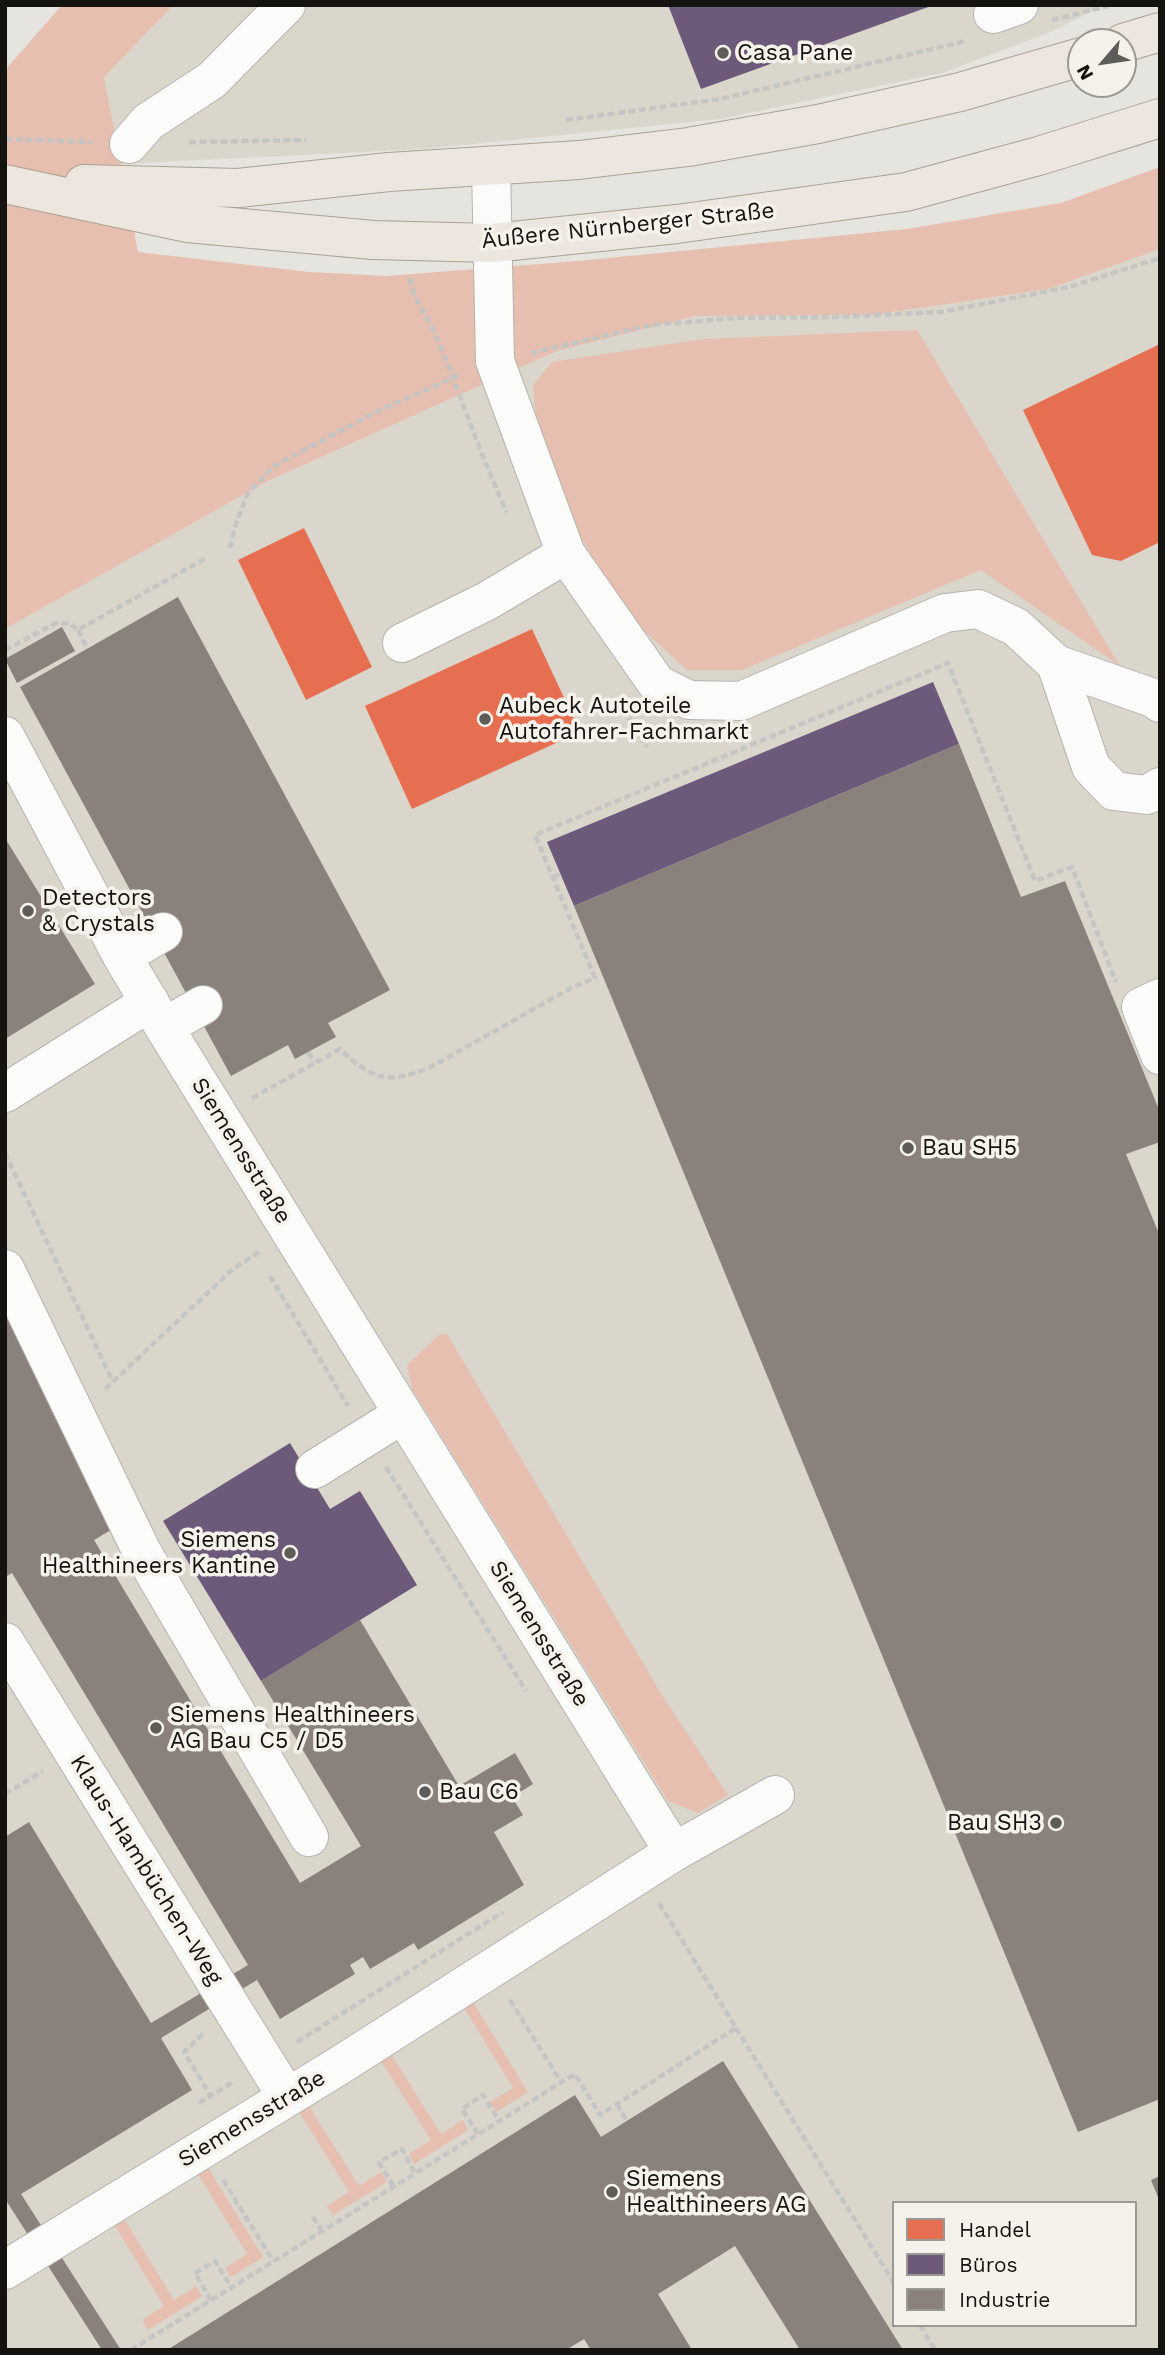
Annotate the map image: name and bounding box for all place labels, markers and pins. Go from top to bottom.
place label: Casa Pane [737,39,853,67]
marker: Casa Pane [715,45,731,61]
place label: Aubeck Autoteile Autofahrer-Fachmarkt [499,692,749,746]
marker: Aubeck Autoteile Autofahrer-Fachmarkt [477,711,493,727]
place label: Detectors & Crystals [42,884,155,938]
marker: Detectors & Crystals [20,903,36,919]
place label: Bau SH5 [922,1134,1017,1162]
marker: Bau SH5 [900,1140,916,1156]
place label: Siemens Healthineers Kantine [42,1526,276,1580]
marker: Siemens Healthineers Kantine [282,1545,298,1561]
place label: Siemens Healthineers AG Bau C5 / D5 [170,1701,415,1755]
marker: Siemens Healthineers AG Bau C5 / D5 [148,1720,164,1736]
place label: Bau C6 [439,1778,519,1806]
marker: Bau C6 [417,1784,433,1800]
place label: Bau SH3 [947,1809,1042,1837]
marker: Bau SH3 [1048,1815,1064,1831]
place label: Siemens Healthineers AG [626,2165,807,2219]
marker: Siemens Healthineers AG [604,2184,620,2200]

